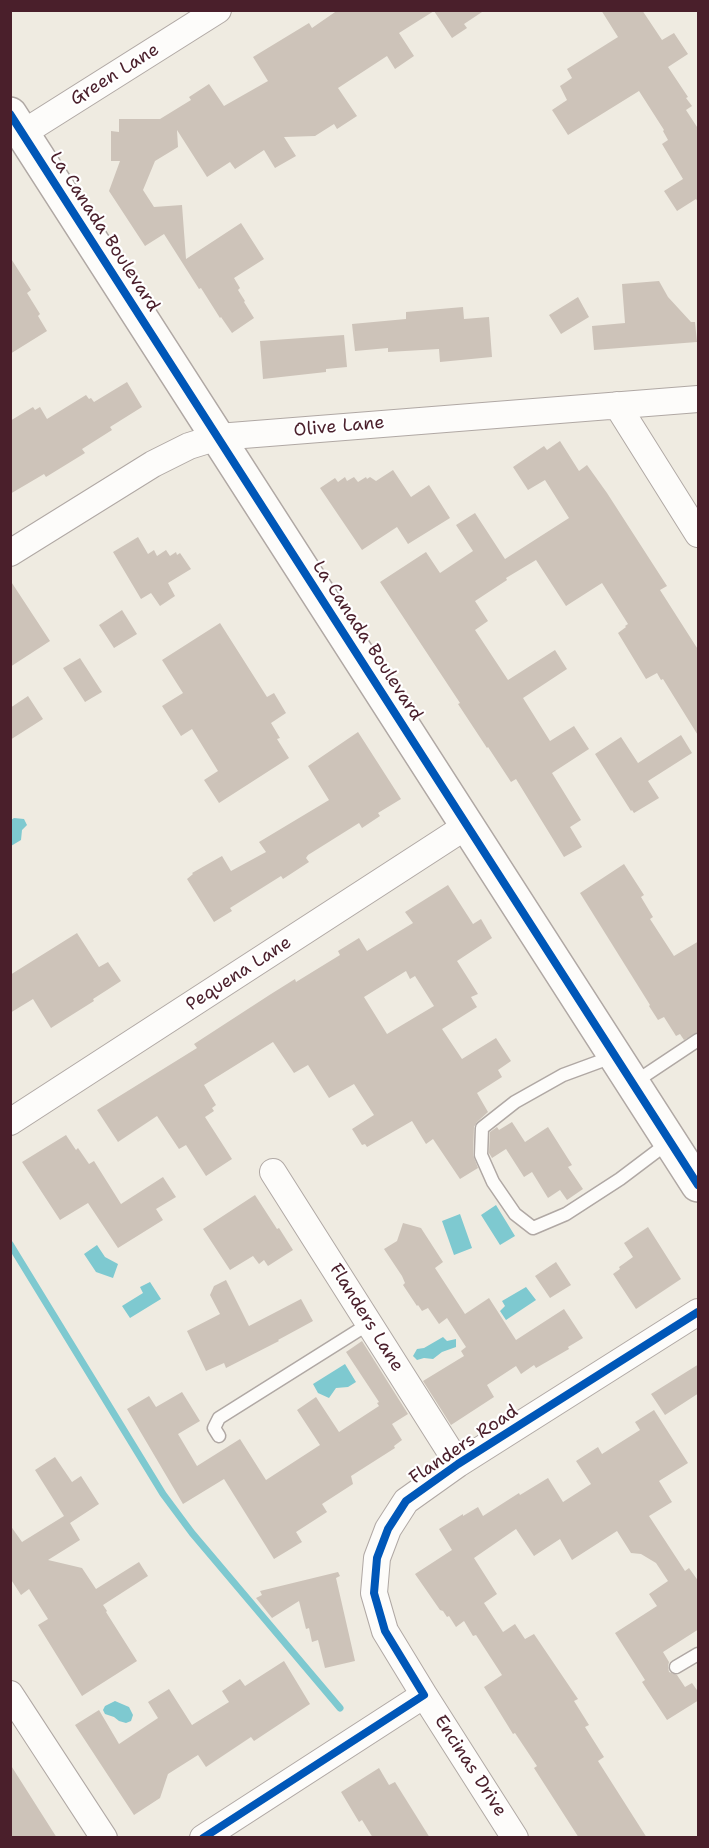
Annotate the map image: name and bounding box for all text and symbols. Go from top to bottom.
street label: Green Lane [67,39,163,111]
street label: La Canada Boulevard [44,148,164,316]
street label: Olive Lane [293,412,385,442]
street label: La Canada Boulevard [307,557,427,725]
street label: Pequena Lane [182,932,296,1016]
street label: Flanders Lane [324,1260,408,1376]
street label: Flanders Road [406,1401,522,1489]
street label: Encinas Drive [429,1711,511,1821]

